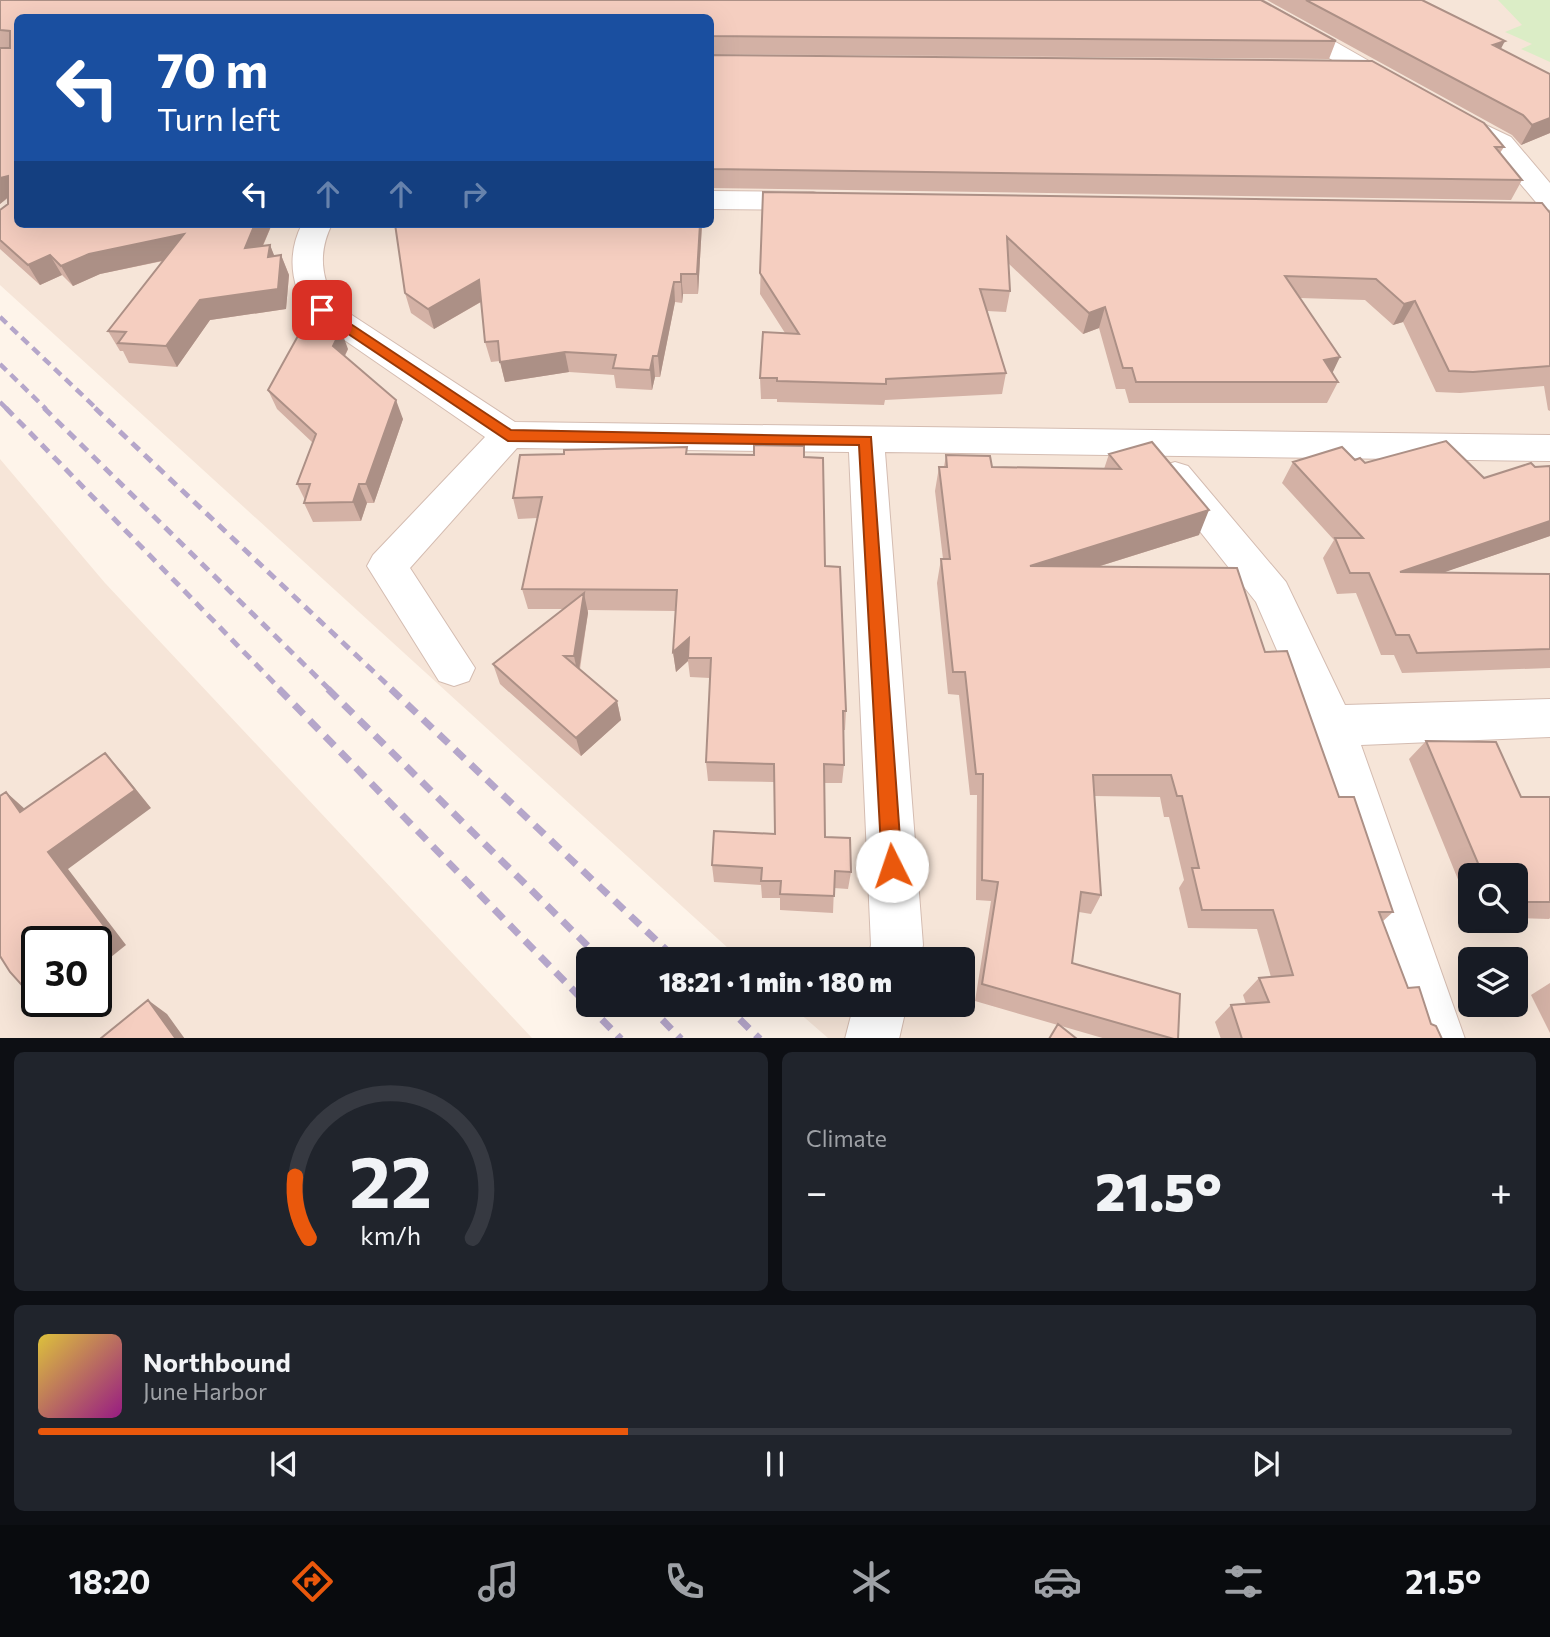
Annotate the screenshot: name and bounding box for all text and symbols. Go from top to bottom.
text: 70 m [157,38,268,98]
icon: left [42,42,133,133]
text: Turn left [157,98,281,138]
icon: left [236,175,274,213]
icon: ahead [309,175,347,213]
icon: ahead [382,175,420,213]
icon: right [455,175,493,213]
pin [292,280,352,340]
icon: arrive [303,291,341,329]
position arrow [855,829,929,903]
map controls [1458,863,1528,1017]
button: search [1458,863,1528,933]
speed limit sign: 30 [21,926,112,1017]
button: layers [1458,947,1528,1017]
text: 18:21 · 1 min · 180 m [659,966,892,997]
text: Climate [806,1124,887,1152]
text: 22 [350,1134,432,1223]
text: 21.5° [1095,1158,1222,1222]
text: − [806,1167,828,1214]
text: + [1490,1167,1512,1214]
text: km/h [361,1219,421,1249]
text: Northbound [143,1346,291,1377]
text: June Harbor [143,1377,267,1405]
icon: previous [265,1445,303,1483]
icon: pause [756,1445,794,1483]
icon: next [1247,1445,1285,1483]
icon: directions [288,1557,337,1606]
icon: music [474,1557,523,1606]
icon: phone [660,1557,709,1606]
icon: climate [847,1557,896,1606]
icon: car [1033,1557,1082,1606]
icon: filters [1219,1557,1268,1606]
text: 18:20 [69,1561,151,1601]
text: 21.5° [1405,1561,1481,1601]

